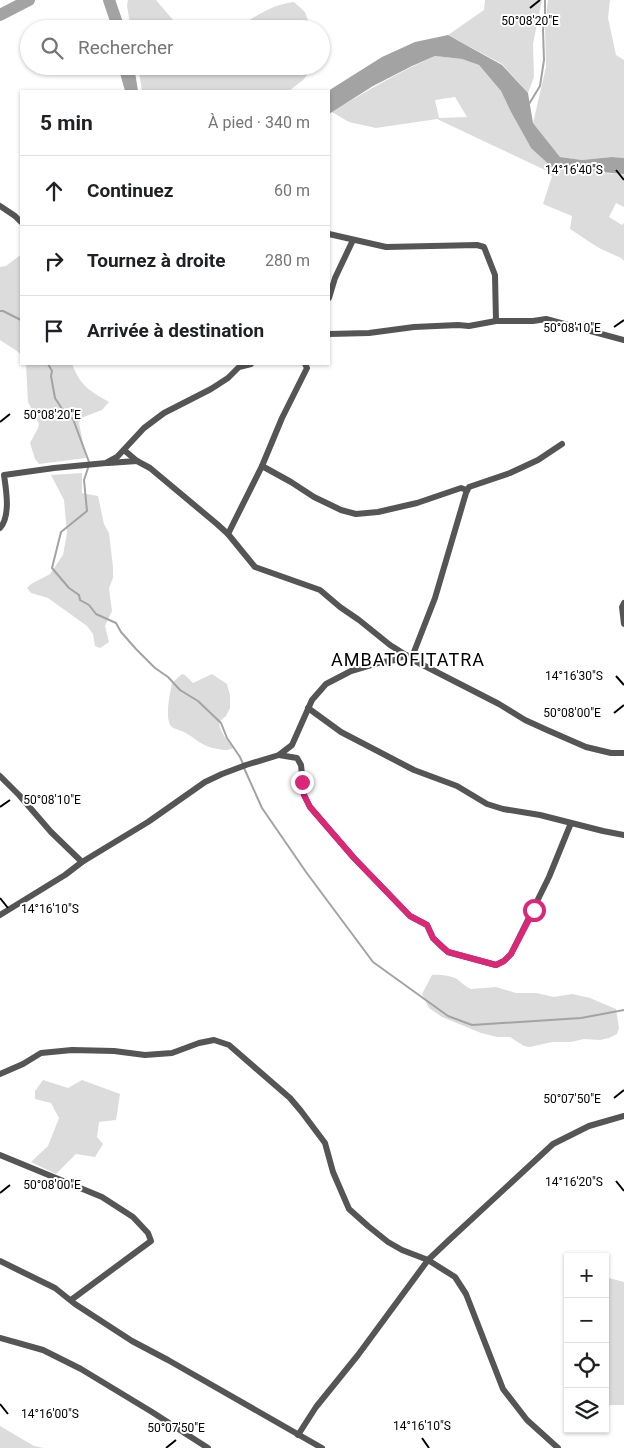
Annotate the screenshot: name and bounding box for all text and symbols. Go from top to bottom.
text: 50°08'20"E [501,14,559,28]
search box [20,20,330,75]
icon: search [38,34,66,62]
text: Rechercher [78,36,173,59]
text: 5 min [40,111,93,135]
text: À pied · 340 m [208,113,310,132]
text: 14°16'40"S [545,163,603,177]
icon: ahead [40,177,68,205]
text: Continuez [87,179,173,202]
text: 60 m [274,181,310,200]
icon: right [40,247,68,275]
text: Tournez à droite [87,249,226,272]
text: 280 m [265,251,310,270]
icon: arrive [40,317,68,345]
text: Arrivée à destination [87,319,264,342]
text: 50°08'10"E [543,321,601,335]
text: 50°08'20"E [23,408,81,422]
district label: AMBATOFITATRA [331,649,485,670]
text: 14°16'30"S [545,669,603,683]
text: 50°08'00"E [543,706,601,720]
route end [291,771,314,794]
text: 50°08'10"E [23,793,81,807]
route start [523,899,546,922]
text: 14°16'10"S [21,902,79,916]
text: 50°07'50"E [543,1092,601,1106]
text: 14°16'20"S [545,1175,603,1189]
text: 50°08'00"E [23,1178,81,1192]
map controls [564,1253,609,1433]
button: + [564,1253,609,1298]
button: − [564,1298,609,1343]
button: locate [564,1343,609,1388]
button: layers [564,1388,609,1433]
text: 14°16'00"S [21,1407,79,1421]
text: 14°16'10"S [393,1419,451,1433]
text: 50°07'50"E [147,1421,205,1435]

